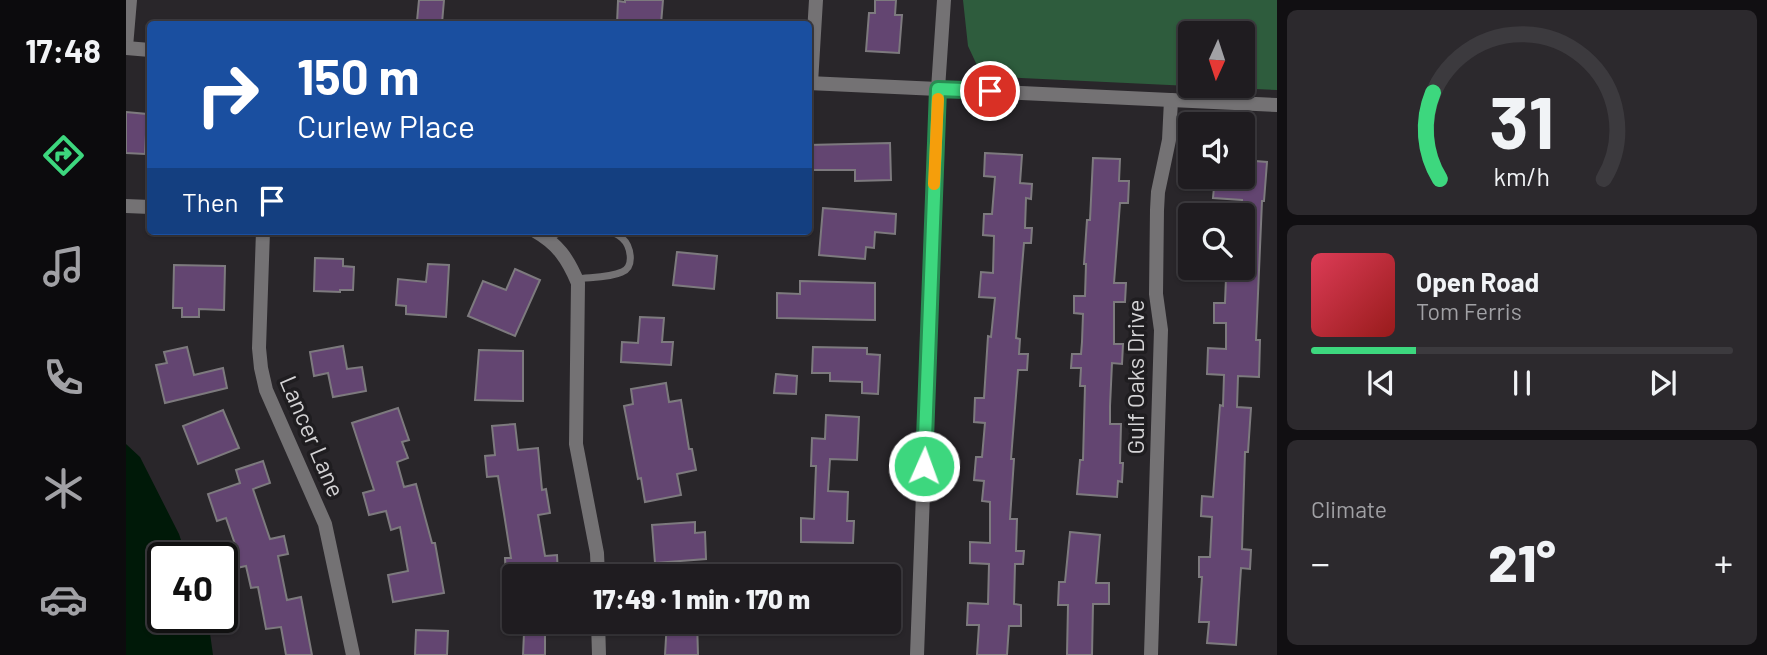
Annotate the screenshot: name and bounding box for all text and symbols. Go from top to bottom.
north arrow [1178,21,1255,98]
map controls [1178,21,1255,280]
text: 17:48 [25,31,101,69]
text: 150 m [297,46,419,105]
icon: right [182,49,273,140]
pin [960,61,1020,121]
icon: arrive [971,72,1009,110]
text: 31 [1490,76,1554,164]
text: Curlew Place [297,106,475,144]
button: sound [1178,112,1255,189]
icon: directions [39,131,88,180]
text: km/h [1494,160,1550,190]
icon: arrive [253,182,291,220]
text: Then [182,186,239,217]
button: search [1178,203,1255,280]
icon: music [39,242,88,291]
text: Open Road [1416,266,1539,297]
text: Tom Ferris [1416,297,1522,325]
street label: Gulf Oaks Drive [1120,299,1149,455]
icon: phone [39,353,88,402]
icon: previous [1362,364,1400,402]
icon: pause [1503,364,1541,402]
icon: next [1644,364,1682,402]
street label: Lancer Lane [274,371,352,501]
position arrow [887,429,961,503]
icon: climate [39,464,88,513]
text: Climate [1311,495,1387,523]
text: 21° [1488,530,1556,592]
text: − [1311,539,1330,585]
text: + [1714,539,1733,585]
speed limit sign: 40 [147,542,238,633]
icon: car [39,575,88,624]
text: 17:49 · 1 min · 170 m [593,583,810,614]

